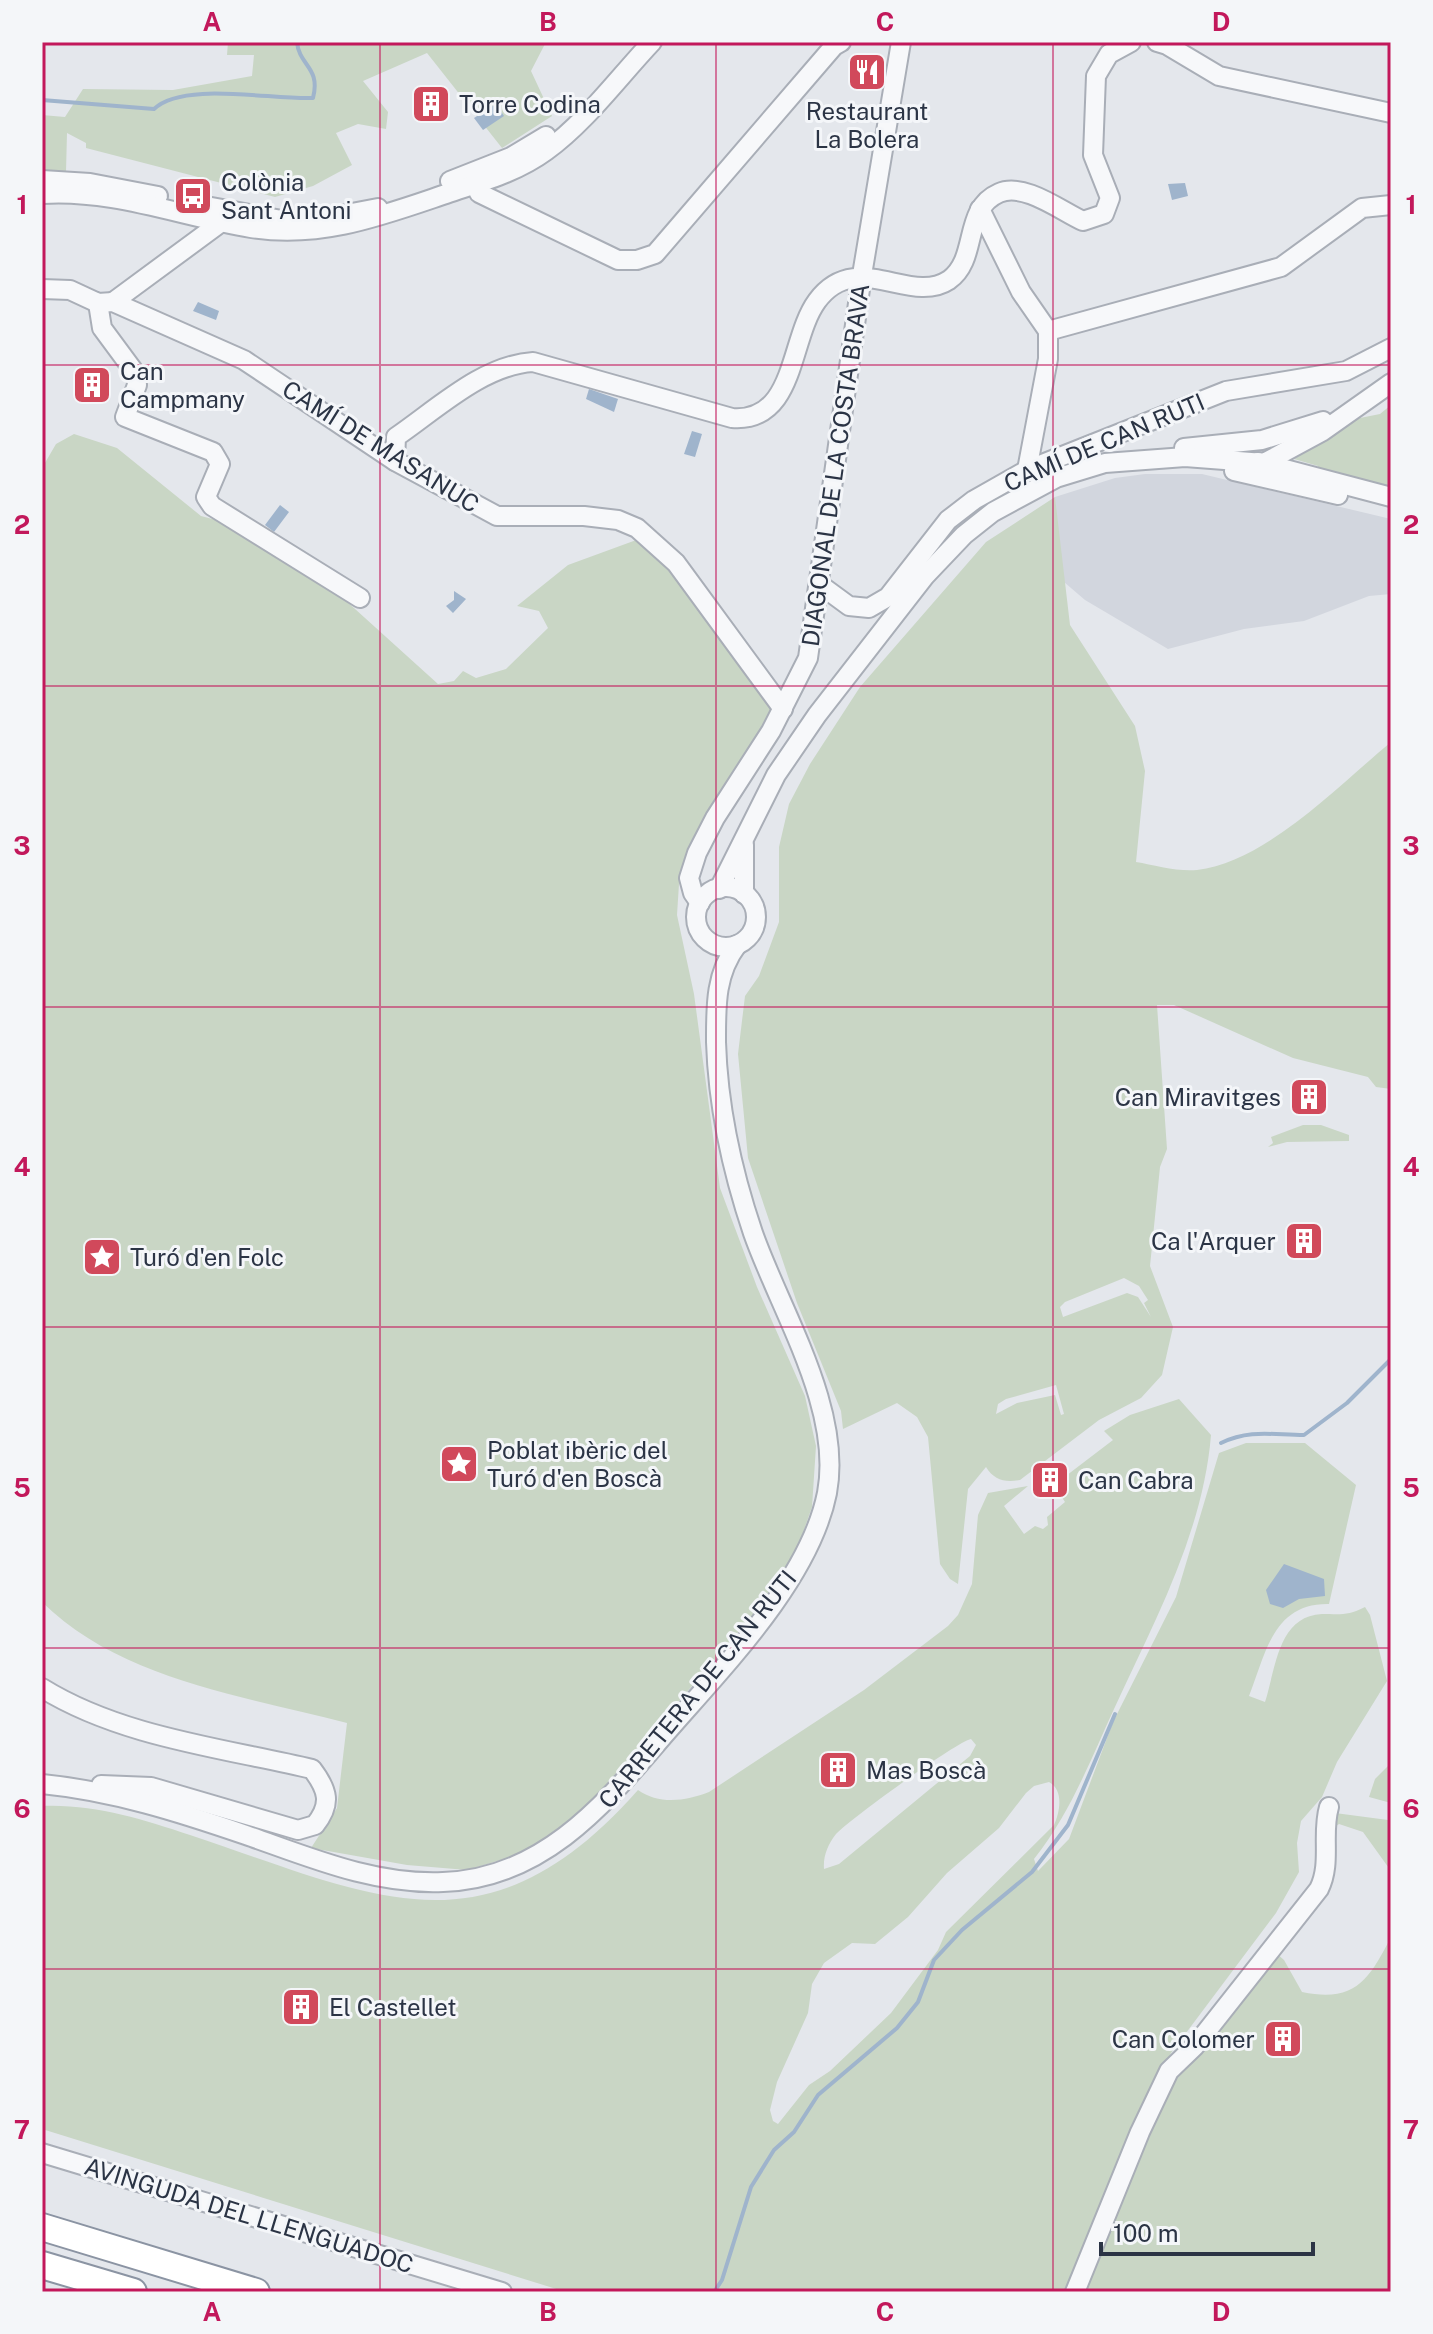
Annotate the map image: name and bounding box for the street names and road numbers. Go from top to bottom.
street label: DIAGONAL DE LA COSTA BRAVA [796,282,874,648]
street label: CAMÍ DE MASANUC [278,374,484,518]
street label: CAMÍ DE CAN RUTI [999,387,1209,497]
street label: CARRETERA DE CAN RUTI [592,1565,802,1813]
street label: AVINGUDA DEL LLENGUADOC [81,2152,417,2278]

